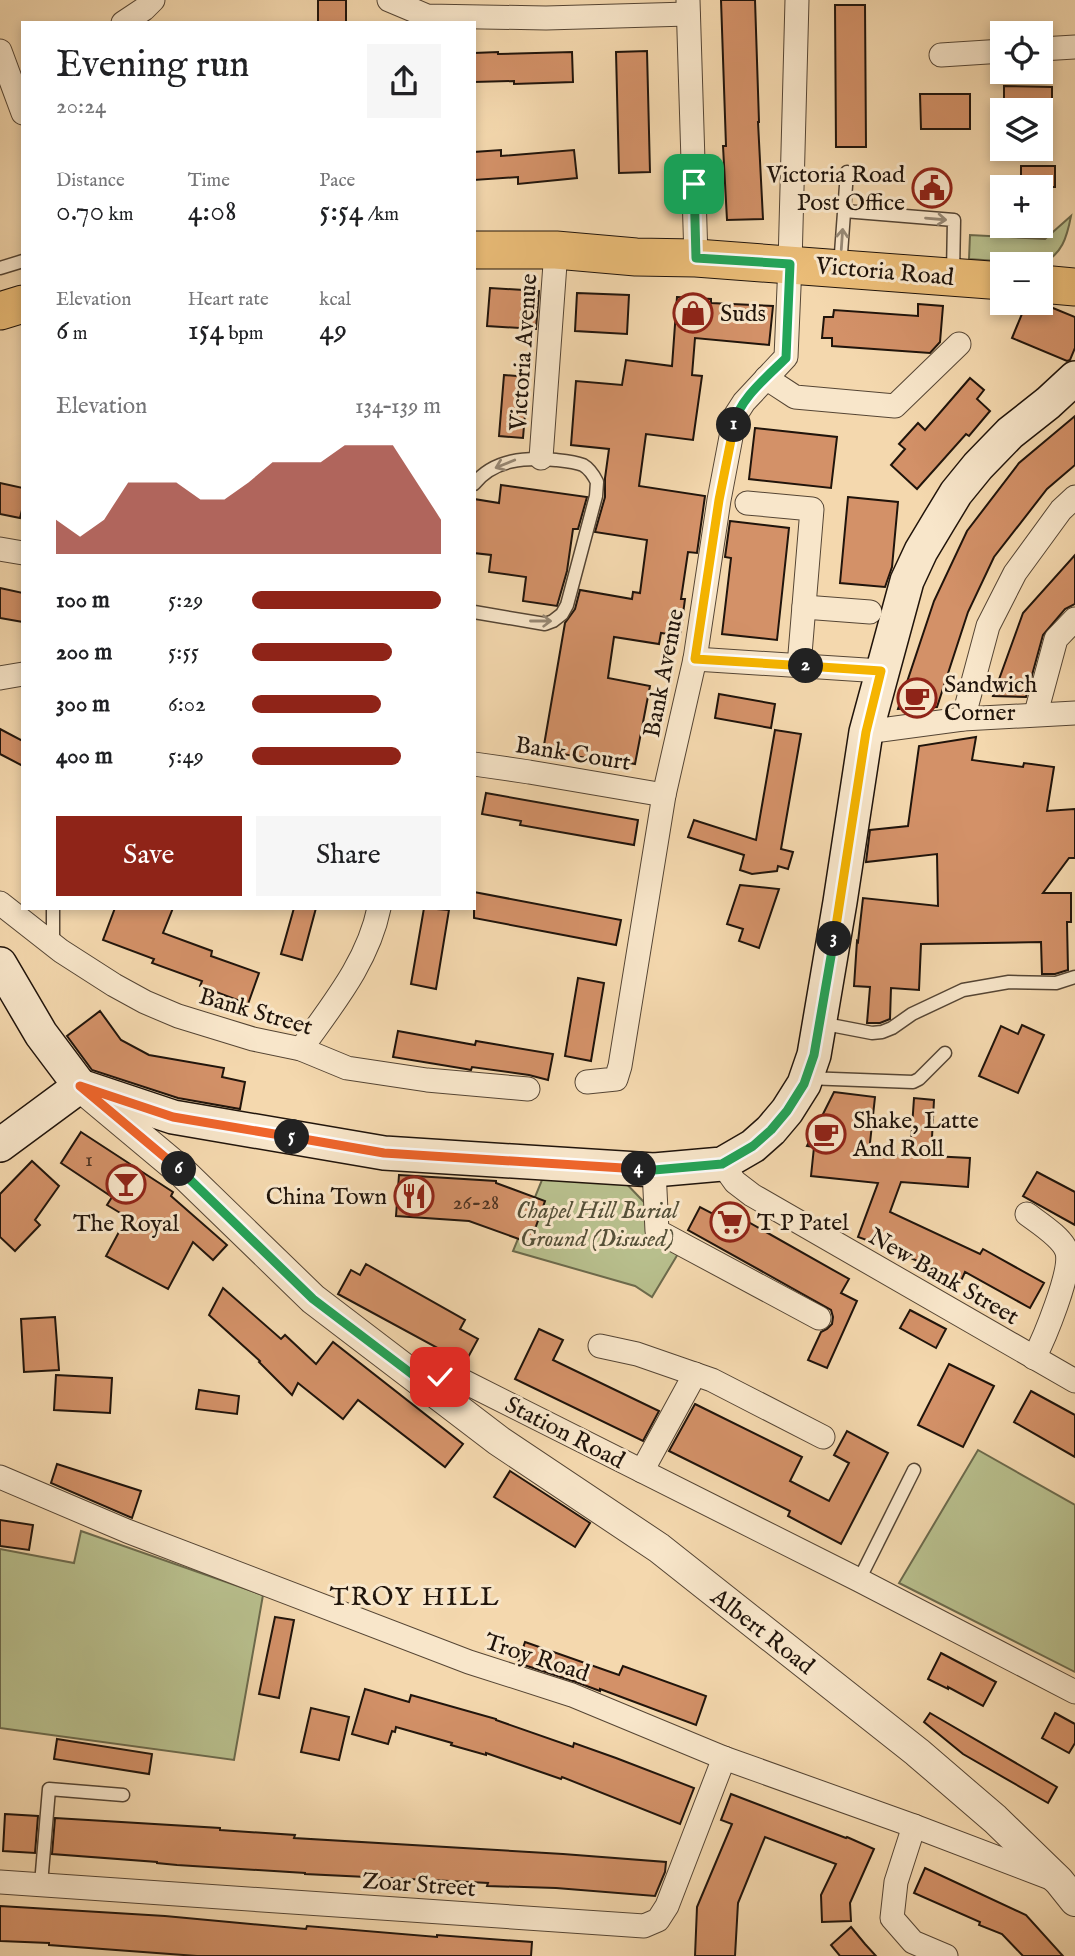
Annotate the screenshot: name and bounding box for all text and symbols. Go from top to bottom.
map controls [990,21,1053,315]
button: locate [990,21,1053,84]
text: Evening run [56,42,250,90]
button: share [367,44,441,118]
text: 20:24 [56,92,106,121]
button: layers [990,98,1053,161]
pin [664,154,724,214]
place label: Victoria Road Post Office [766,160,905,219]
icon: arrive [675,165,713,203]
public building icon: Victoria Road Post Office [911,167,953,209]
text: Distance [56,169,125,193]
text: Time [188,169,230,193]
text: Pace [319,169,355,193]
button: + [990,175,1053,238]
text: 0.70 [56,193,104,231]
text: 4:08 [188,193,237,231]
text: 5:54 [319,193,364,231]
text: km [104,203,133,227]
text: /km [364,203,399,227]
one-way arrow [925,213,947,226]
one-way arrow [836,229,849,251]
street label: Victoria Road [814,251,955,294]
button: − [990,252,1053,315]
street label: Victoria Avenue [503,272,545,433]
text: Elevation [56,288,131,312]
text: Heart rate [188,288,269,312]
text: kcal [319,288,351,312]
shop icon: Suds [672,292,714,334]
place label: Suds [720,299,766,330]
text: 6 [56,312,69,350]
text: 154 [188,312,224,350]
text: 49 [319,312,347,350]
text: m [69,322,87,346]
text: bpm [224,322,264,346]
text: Elevation [56,392,147,421]
text: 134–139 m [355,392,441,421]
pin: 1 [716,408,752,442]
text: 1 [730,412,737,436]
one-way arrow [495,458,516,471]
text: 100 m [56,586,110,615]
text: 5:29 [168,586,203,615]
street label: Bank Avenue [637,606,692,740]
one-way arrow [529,614,552,628]
text: 200 m [56,638,112,667]
text: 5:55 [168,638,199,667]
pin: 2 [788,648,824,684]
text: 2 [801,653,810,677]
place label: Sandwich Corner [944,670,1037,729]
cafe icon: Sandwich Corner [896,677,938,719]
text: 300 m [56,690,110,719]
text: 6:02 [168,690,206,719]
street label: Bank Court [513,730,633,779]
text: 400 m [56,742,113,771]
text: 5:49 [168,742,204,771]
button: Save [56,816,242,896]
button: Share [256,816,441,896]
pin: 3 [816,922,852,956]
text: 3 [830,926,837,950]
street label: Bank Street [195,981,316,1043]
place label: Shake, Latte And Roll [852,1106,979,1165]
cafe icon: Shake, Latte And Roll [805,1113,847,1155]
pin: 5 [274,1120,310,1154]
text: 5 [288,1124,295,1148]
house number: 1 [85,1147,93,1174]
pin: 6 [162,1152,196,1186]
pin: 4 [622,1152,656,1186]
text: 6 [174,1156,183,1180]
text: 4 [634,1156,643,1180]
bar icon: The Royal [105,1163,147,1205]
restaurant icon: China Town [393,1175,435,1217]
place label: China Town [266,1182,387,1213]
house number: 26-28 [453,1190,499,1217]
park label: Chapel Hill Burial Ground (Disused) [516,1196,680,1255]
supermarket icon: T P Patel [709,1201,751,1243]
place label: T P Patel [757,1208,849,1239]
place label: The Royal [73,1209,179,1240]
street label: New Bank Street [862,1222,1024,1333]
pin [410,1347,470,1407]
icon: check [421,1358,459,1396]
street label: Station Road [499,1390,630,1477]
district label: TROY HILL [330,1581,500,1614]
street label: Albert Road [703,1581,820,1682]
street label: Troy Road [480,1627,593,1690]
street label: Zoar Street [361,1866,477,1905]

